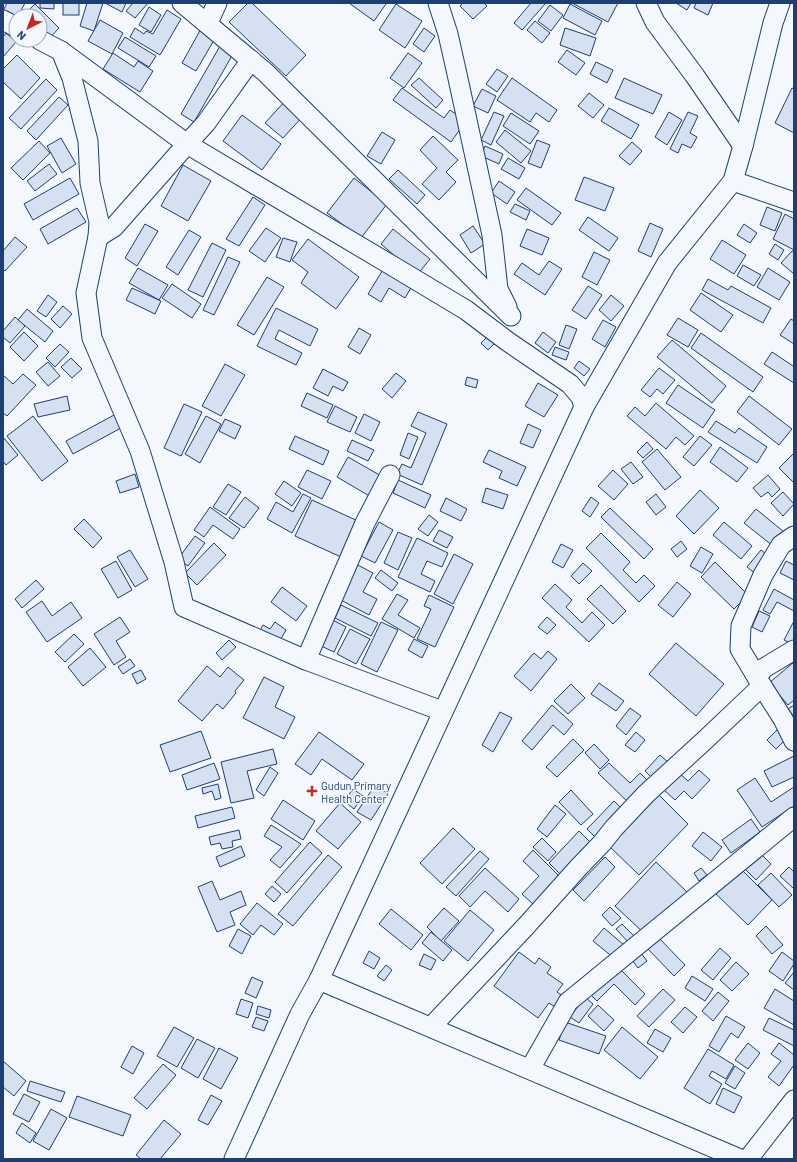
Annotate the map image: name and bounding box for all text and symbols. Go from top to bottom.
north arrow [8,8,48,48]
text: N [14,29,28,43]
place label: Gudun Primary Health Center [321,779,391,805]
marker: Gudun Primary Health Center [306,785,318,797]

